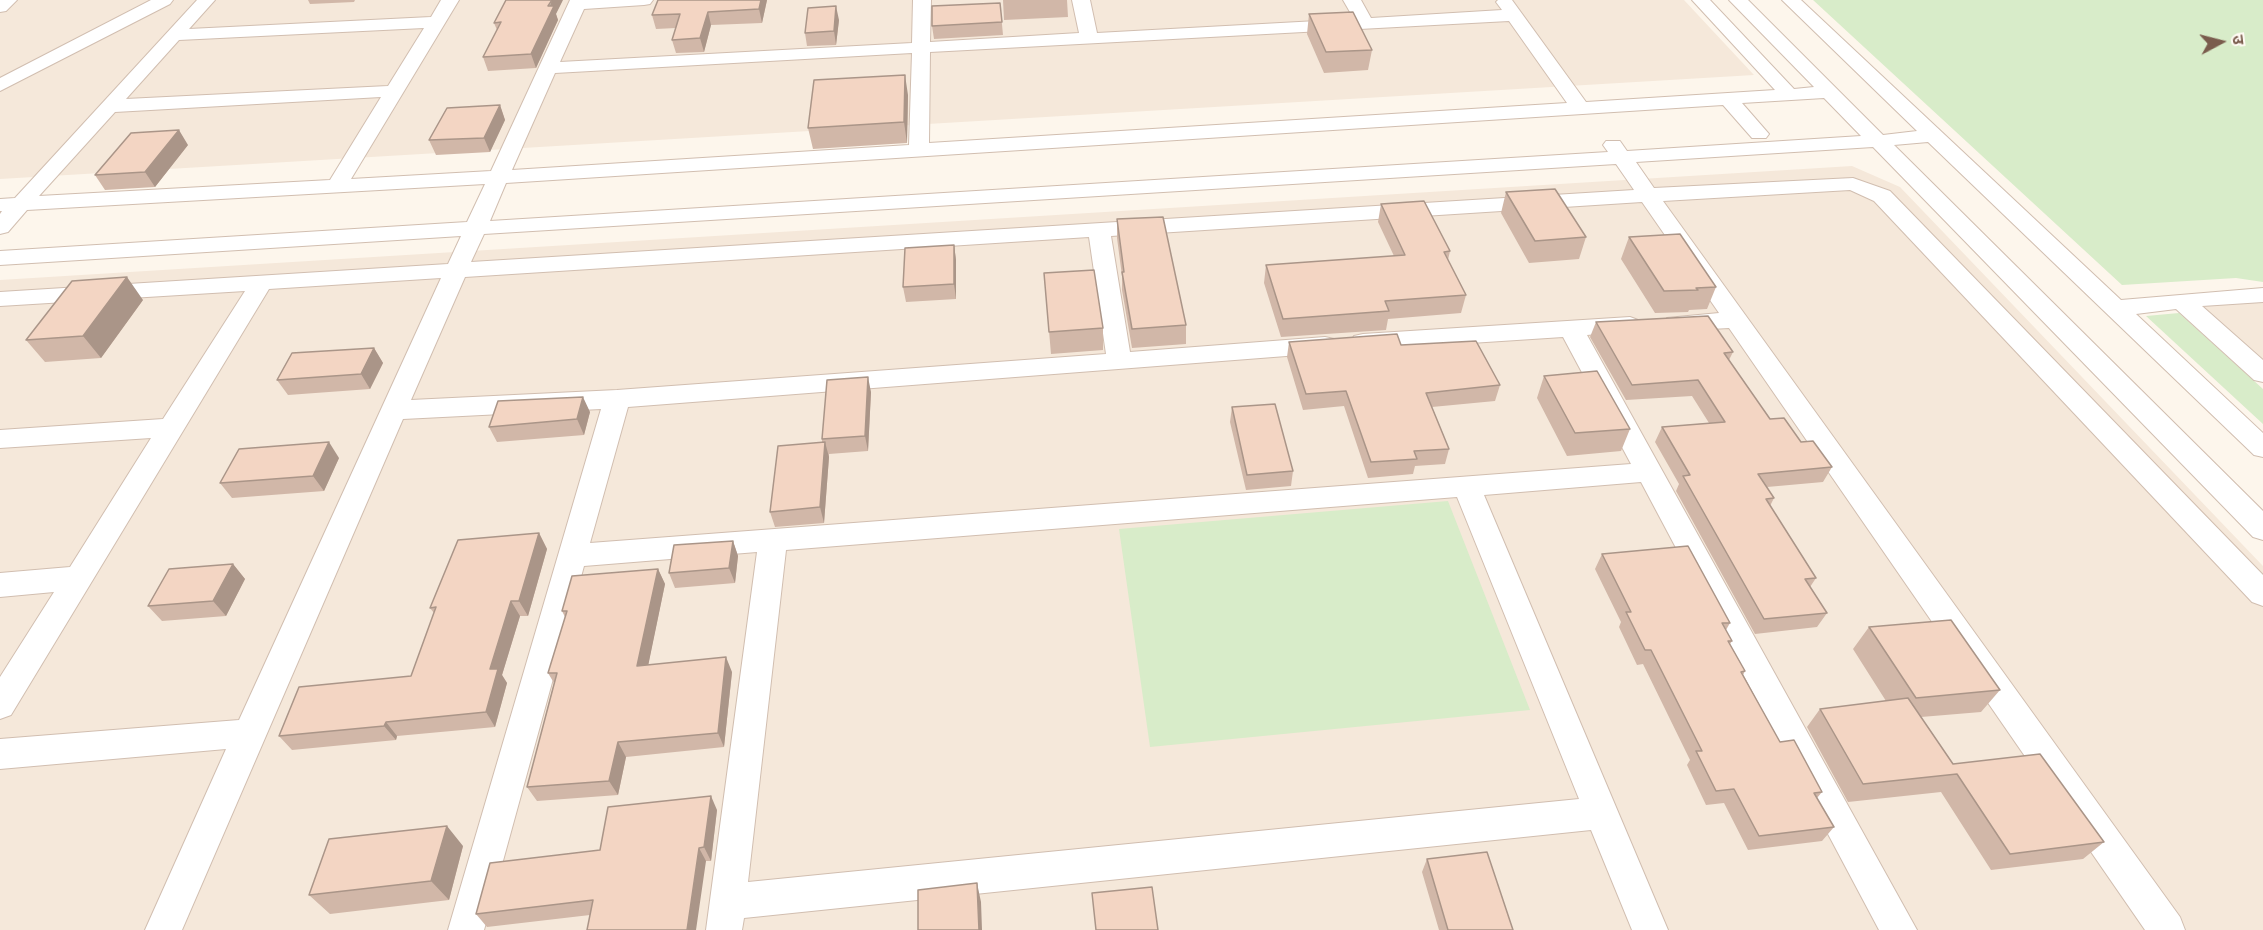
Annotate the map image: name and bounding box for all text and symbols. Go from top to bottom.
north arrow [2191,12,2251,72]
text: उ [2228,34,2249,46]

